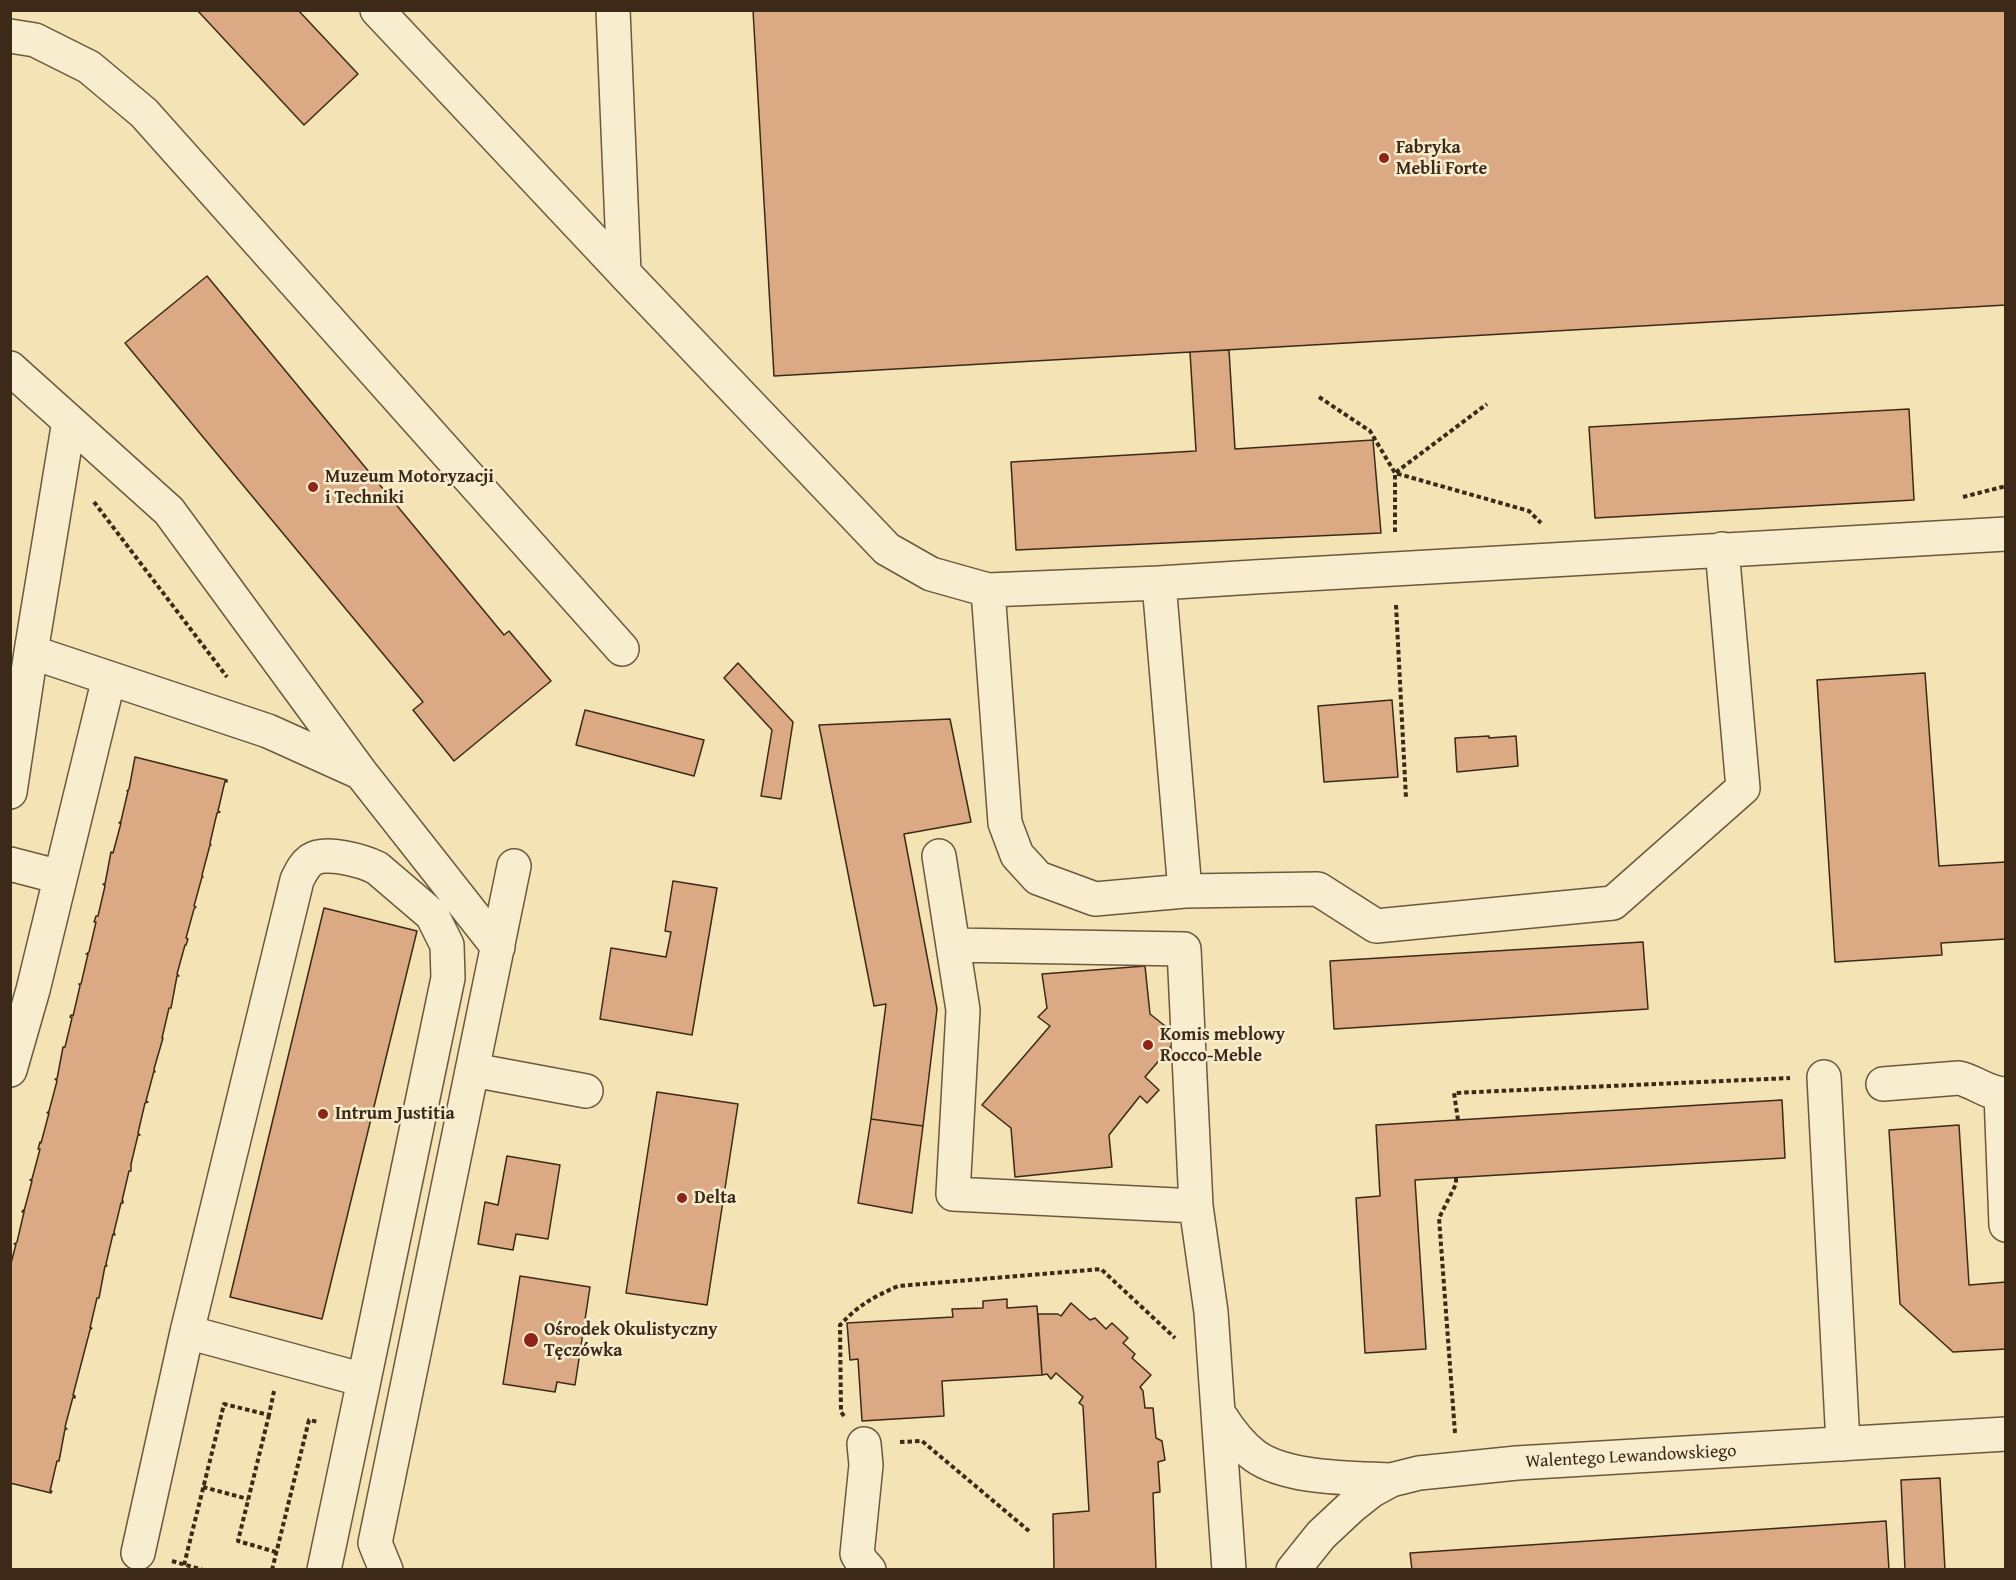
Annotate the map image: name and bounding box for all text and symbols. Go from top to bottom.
place label: Fabryka Mebli Forte [1396,137,1487,180]
marker: Fabryka Mebli Forte [1377,151,1391,165]
place label: Muzeum Motoryzacji i Techniki [325,466,494,508]
marker: Muzeum Motoryzacji i Techniki [306,480,320,494]
place label: Komis meblowy Rocco-Meble [1160,1024,1285,1066]
marker: Komis meblowy Rocco-Meble [1141,1038,1155,1052]
place label: Intrum Justitia [335,1103,455,1125]
marker: Intrum Justitia [316,1107,330,1121]
place label: Delta [694,1187,736,1209]
marker: Delta [675,1191,689,1205]
place label: Ośrodek Okulistyczny Tęczówka [544,1319,718,1362]
marker: Ośrodek Okulistyczny Tęczówka [522,1331,540,1349]
street label: Walentego Lewandowskiego [1525,1441,1737,1473]

